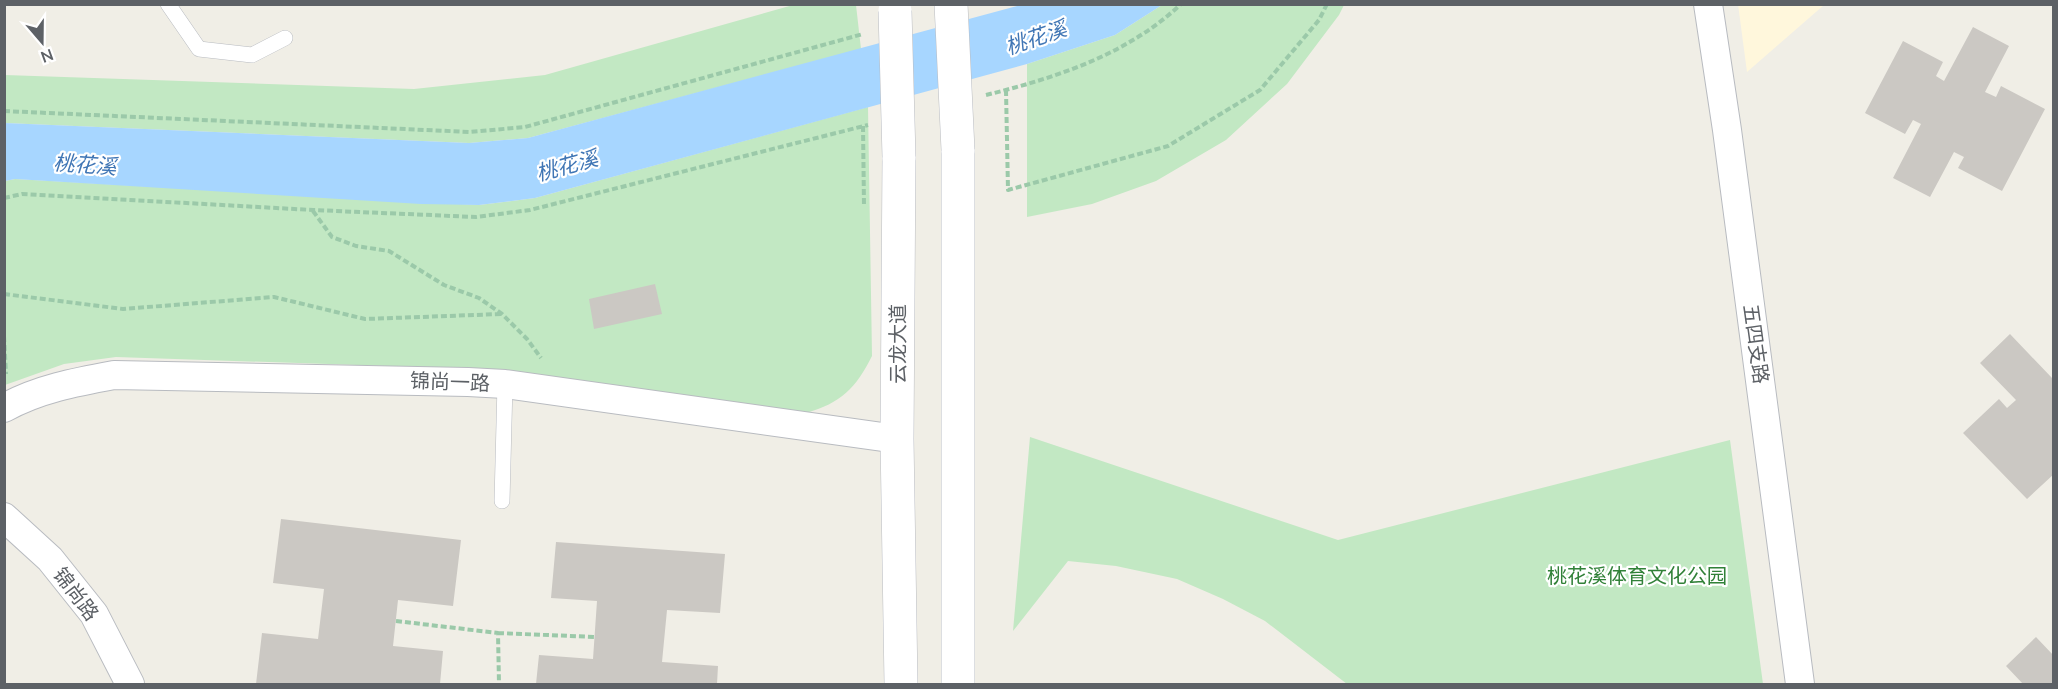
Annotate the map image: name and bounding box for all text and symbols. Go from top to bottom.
north arrow [12,12,72,72]
water label: 桃花溪 [1002,14,1072,61]
text: N [37,43,56,68]
water label: 桃花溪 [533,144,603,188]
water label: 桃花溪 [53,149,119,181]
street label: 五四支路 [1737,303,1774,386]
street label: 云龙大道 [885,304,912,384]
street label: 锦尚一路 [410,368,490,397]
street label: 锦尚路 [47,562,104,626]
park label: 桃花溪体育文化公园 [1547,563,1727,590]

